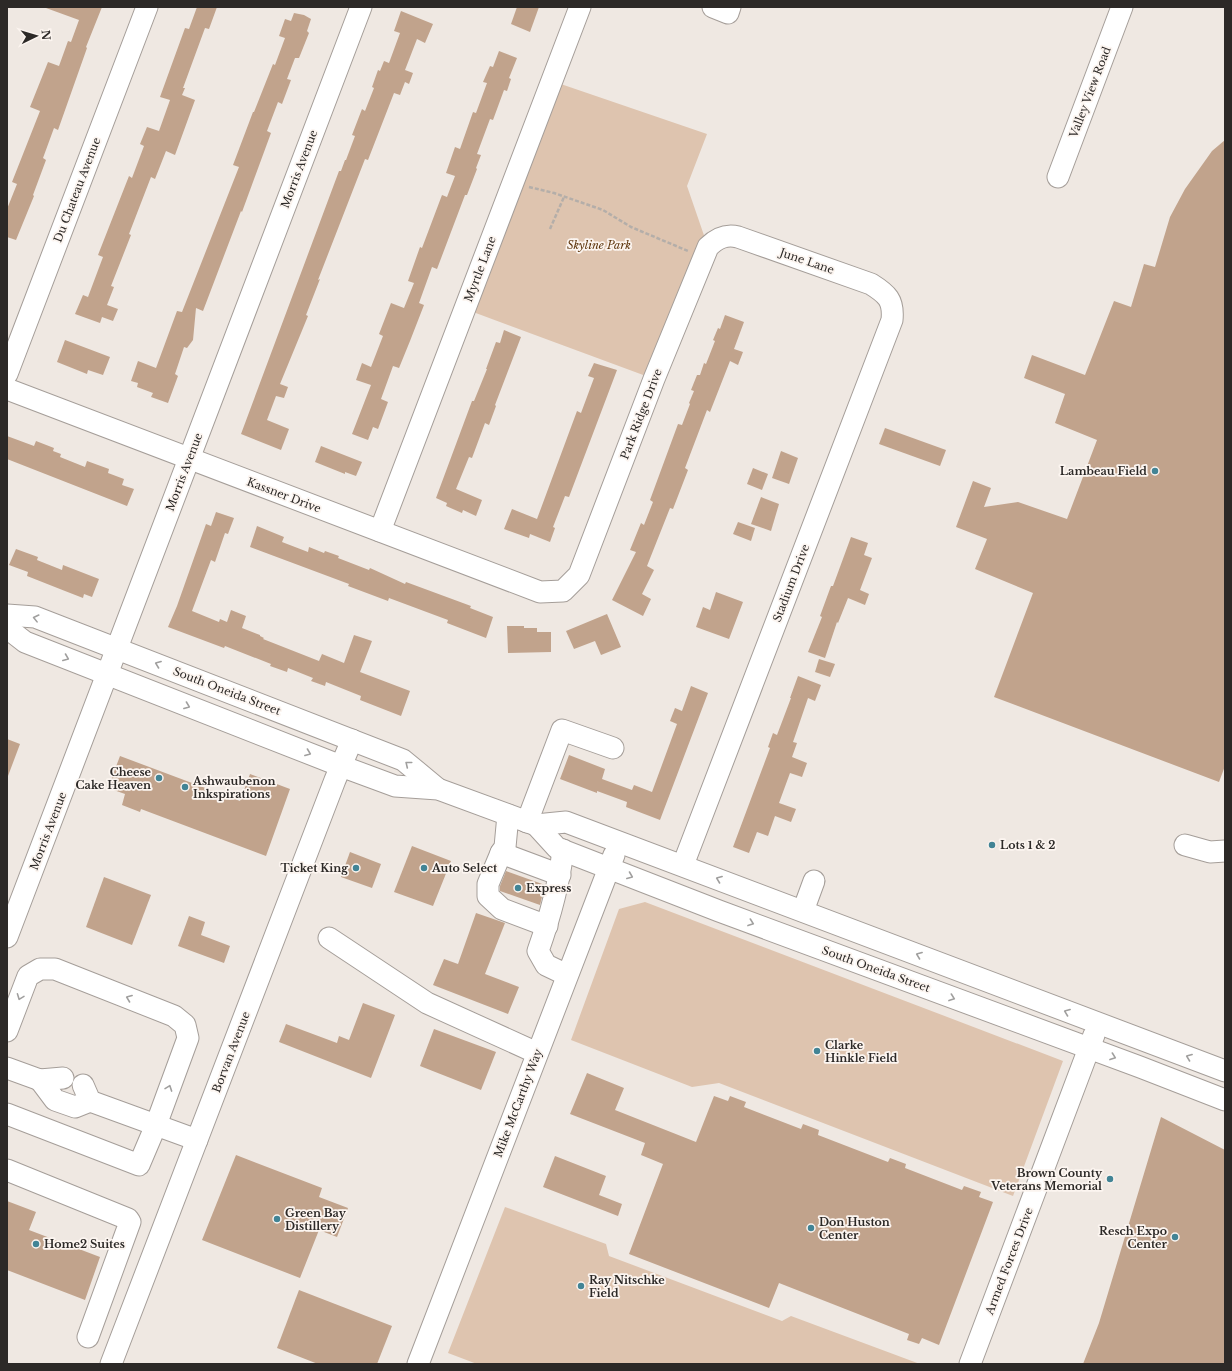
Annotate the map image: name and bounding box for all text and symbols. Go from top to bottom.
north arrow [16,16,56,56]
text: N [39,29,53,42]
street label: Valley View Road [1066,44,1114,140]
street label: Morris Avenue [278,128,320,210]
street label: Du Chateau Avenue [51,136,103,244]
street label: Myrtle Lane [461,234,499,304]
park label: Skyline Park [567,238,631,252]
street label: June Lane [776,245,836,277]
street label: Park Ridge Drive [617,367,665,461]
street label: Morris Avenue [163,431,205,513]
place label: Lambeau Field [1060,464,1147,478]
marker: Lambeau Field [1150,466,1160,476]
street label: Kassner Drive [245,474,323,516]
street label: Stadium Drive [770,542,812,624]
one-way arrow [33,614,40,623]
one-way arrow [62,654,69,662]
one-way arrow [154,661,161,669]
street label: South Oneida Street [171,664,284,718]
one-way arrow [182,701,190,709]
one-way arrow [304,749,311,757]
one-way arrow [406,762,413,769]
place label: Cheese Cake Heaven [76,765,152,792]
marker: Cheese Cake Heaven [154,773,164,783]
place label: Ashwaubenon Inkspirations [192,774,276,801]
marker: Ashwaubenon Inkspirations [180,782,190,792]
street label: Morris Avenue [27,790,69,872]
place label: Lots 1 & 2 [1000,838,1055,852]
marker: Lots 1 & 2 [987,840,997,850]
place label: Ticket King [281,861,348,875]
place label: Auto Select [431,861,498,875]
marker: Ticket King [351,863,361,873]
marker: Auto Select [419,863,429,873]
one-way arrow [627,871,634,879]
one-way arrow [716,876,723,884]
place label: Express [526,881,571,895]
marker: Express [513,883,523,893]
one-way arrow [748,918,755,927]
street label: South Oneida Street [820,943,933,995]
one-way arrow [916,952,923,960]
one-way arrow [17,993,25,1000]
one-way arrow [948,993,955,1001]
one-way arrow [125,995,132,1003]
one-way arrow [1063,1008,1070,1016]
street label: Borvan Avenue [209,1009,253,1095]
place label: Clarke Hinkle Field [825,1038,898,1065]
marker: Clarke Hinkle Field [812,1046,822,1056]
street label: Mike McCarthy Way [491,1047,545,1159]
one-way arrow [1109,1053,1116,1061]
one-way arrow [1185,1054,1192,1062]
one-way arrow [165,1085,173,1092]
place label: Brown County Veterans Memorial [990,1166,1103,1193]
marker: Brown County Veterans Memorial [1105,1174,1115,1184]
place label: Green Bay Distillery [285,1206,347,1233]
street label: Armed Forces Drive [982,1206,1036,1317]
marker: Green Bay Distillery [272,1214,282,1224]
place label: Don Huston Center [819,1215,890,1242]
marker: Don Huston Center [806,1223,816,1233]
place label: Resch Expo Center [1099,1224,1168,1251]
marker: Resch Expo Center [1170,1232,1180,1242]
place label: Home2 Suites [44,1237,125,1251]
marker: Home2 Suites [31,1239,41,1249]
place label: Ray Nitschke Field [589,1273,665,1300]
marker: Ray Nitschke Field [576,1281,586,1291]

